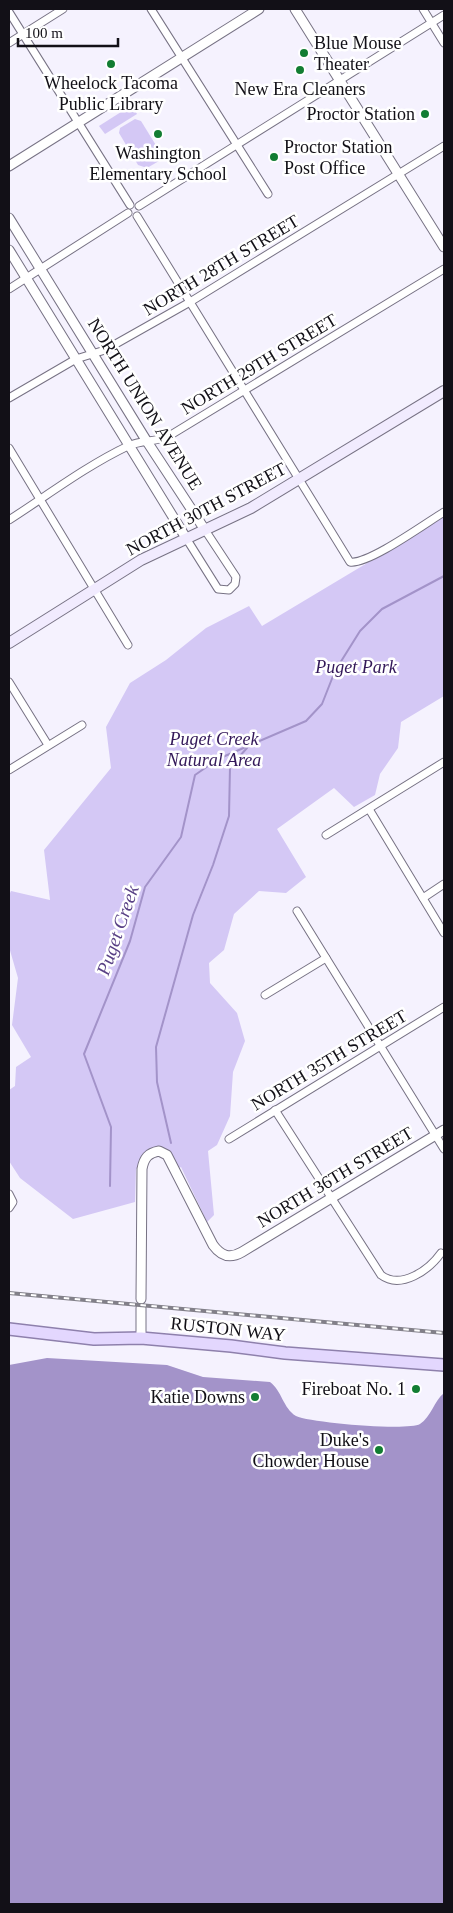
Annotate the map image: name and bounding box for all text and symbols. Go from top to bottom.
scale bar [18,15,118,47]
text: 100 m [25,25,63,41]
place label: Blue Mouse Theater [314,33,402,74]
marker: Blue Mouse Theater [298,47,310,59]
marker: Wheelock Tacoma Public Library [105,58,117,70]
marker: New Era Cleaners [294,64,306,76]
place label: Wheelock Tacoma Public Library [44,73,178,114]
place label: New Era Cleaners [235,79,365,99]
place label: Proctor Station [307,104,415,124]
marker: Proctor Station [419,108,431,120]
marker: Washington Elementary School [152,128,164,140]
place label: Proctor Station Post Office [284,137,393,178]
place label: Washington Elementary School [89,143,227,184]
marker: Proctor Station Post Office [268,151,280,163]
street label: NORTH 28TH STREET [140,211,302,319]
street label: NORTH 29TH STREET [178,310,340,418]
street label: NORTH UNION AVENUE [84,314,206,494]
street label: NORTH 30TH STREET [123,458,289,560]
park label: Puget Park [314,657,398,677]
park label: Puget Creek Natural Area [166,729,261,770]
water label: Puget Creek [92,882,143,979]
street label: NORTH 35TH STREET [248,1006,410,1114]
street label: NORTH 36TH STREET [254,1123,416,1231]
street label: RUSTON WAY [170,1313,286,1345]
place label: Fireboat No. 1 [302,1379,406,1399]
marker: Fireboat No. 1 [410,1383,422,1395]
place label: Katie Downs [151,1387,245,1407]
marker: Katie Downs [249,1391,261,1403]
place label: Duke's Chowder House [253,1430,369,1471]
marker: Duke's Chowder House [373,1444,385,1456]

